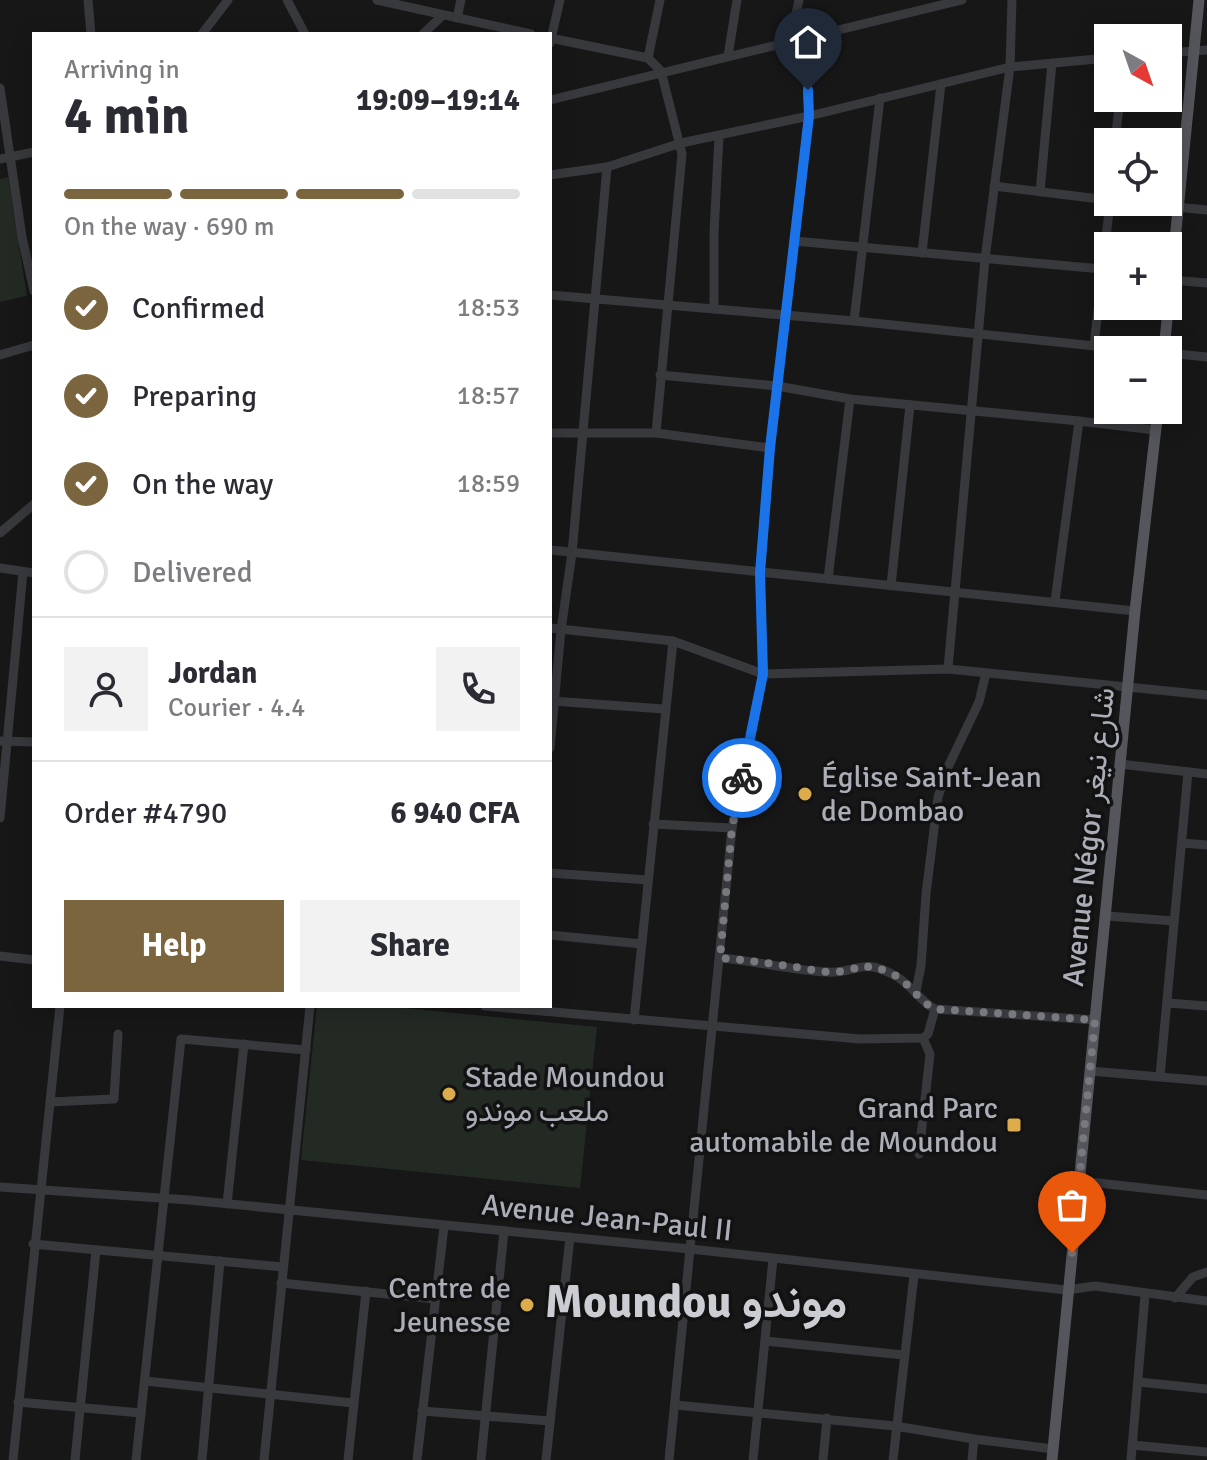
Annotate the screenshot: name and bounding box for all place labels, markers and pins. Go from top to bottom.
pin [774,8,842,90]
place label: Église Saint-Jean de Dombao [821,759,1042,830]
marker: Église Saint-Jean de Dombao [796,785,814,803]
place label: Stade Moundou ملعب موندو [465,1059,665,1130]
marker: Stade Moundou ملعب موندو [440,1085,458,1103]
place label: Grand Parc automabile de Moundou [689,1090,998,1161]
marker: Grand Parc automabile de Moundou [1005,1116,1023,1134]
pin [1038,1171,1106,1253]
place label: Centre de Jeunesse [388,1270,511,1341]
marker: Centre de Jeunesse [518,1296,536,1314]

